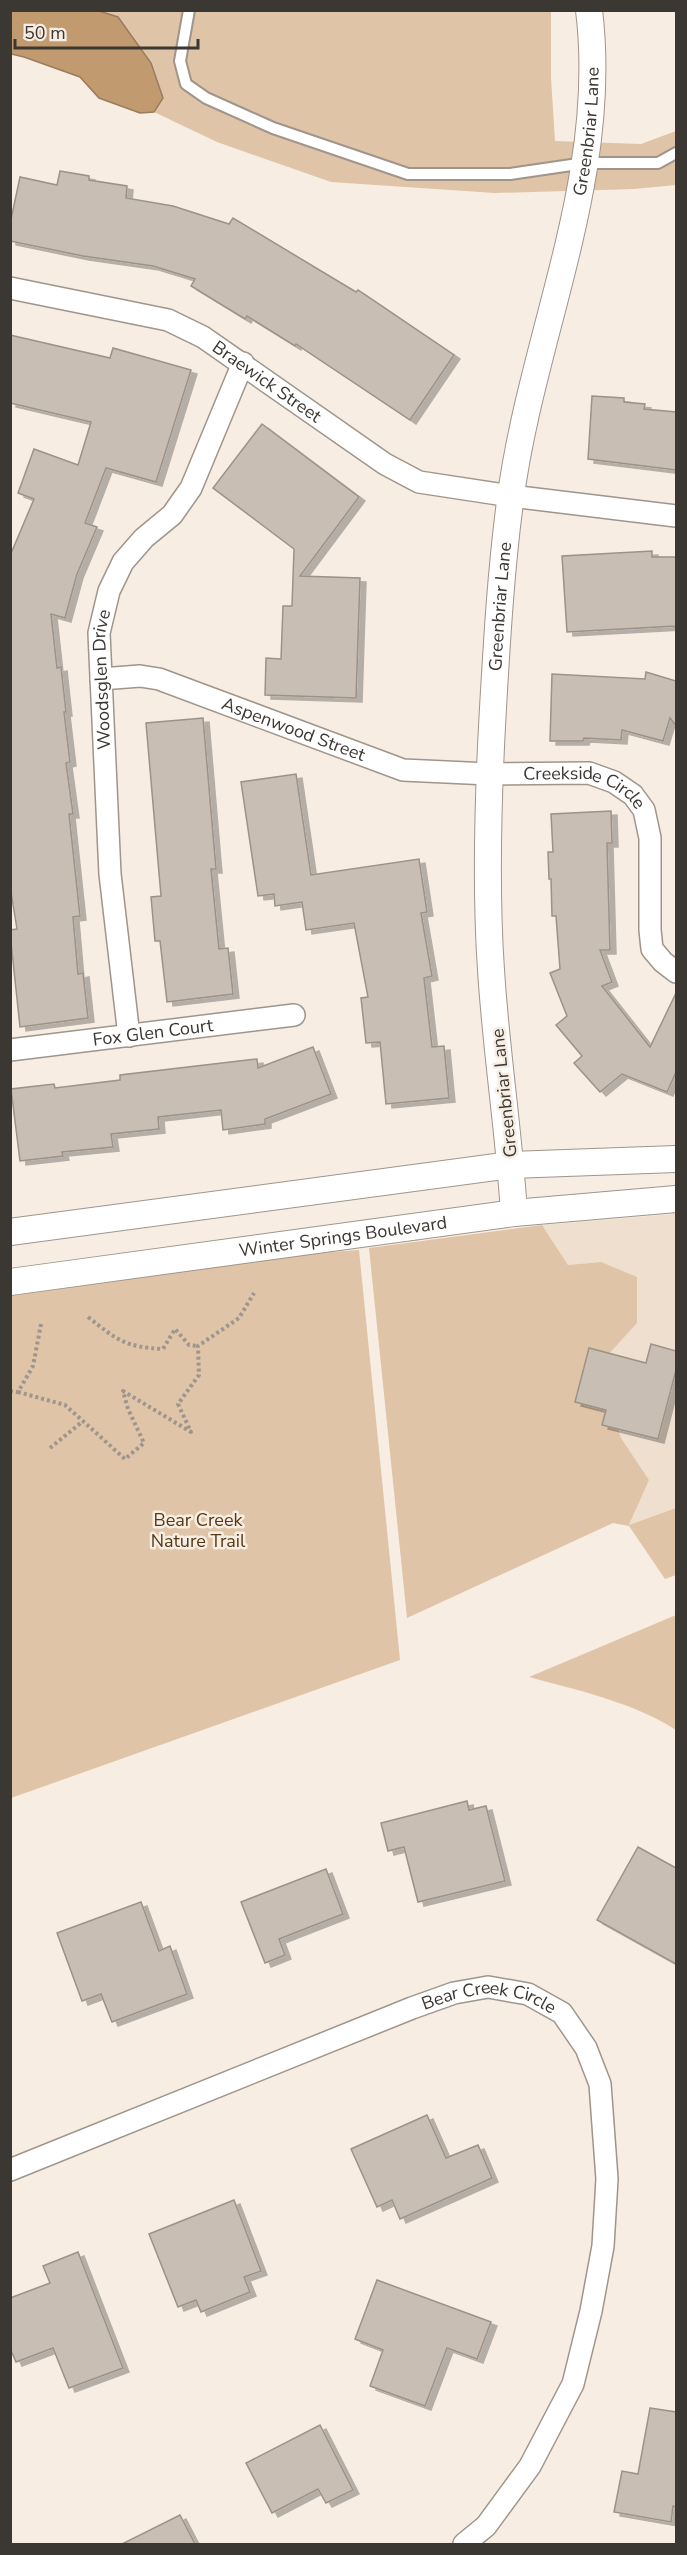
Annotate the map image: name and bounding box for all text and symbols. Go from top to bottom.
scale bar [15,12,198,50]
text: 50 m [24,21,66,45]
street label: Greenbriar Lane [567,67,605,198]
street label: Braewick Street [208,335,327,428]
street label: Greenbriar Lane [483,541,517,672]
street label: Woodsglen Drive [87,607,116,750]
street label: Aspenwood Street [219,692,369,767]
street label: Creekside Circle [523,761,651,814]
street label: Fox Glen Court [91,1013,215,1052]
street label: Greenbriar Lane [485,1027,523,1159]
street label: Winter Springs Boulevard [237,1210,449,1263]
park label: Bear Creek Nature Trail [151,1508,246,1553]
street label: Bear Creek Circle [418,1975,561,2019]

